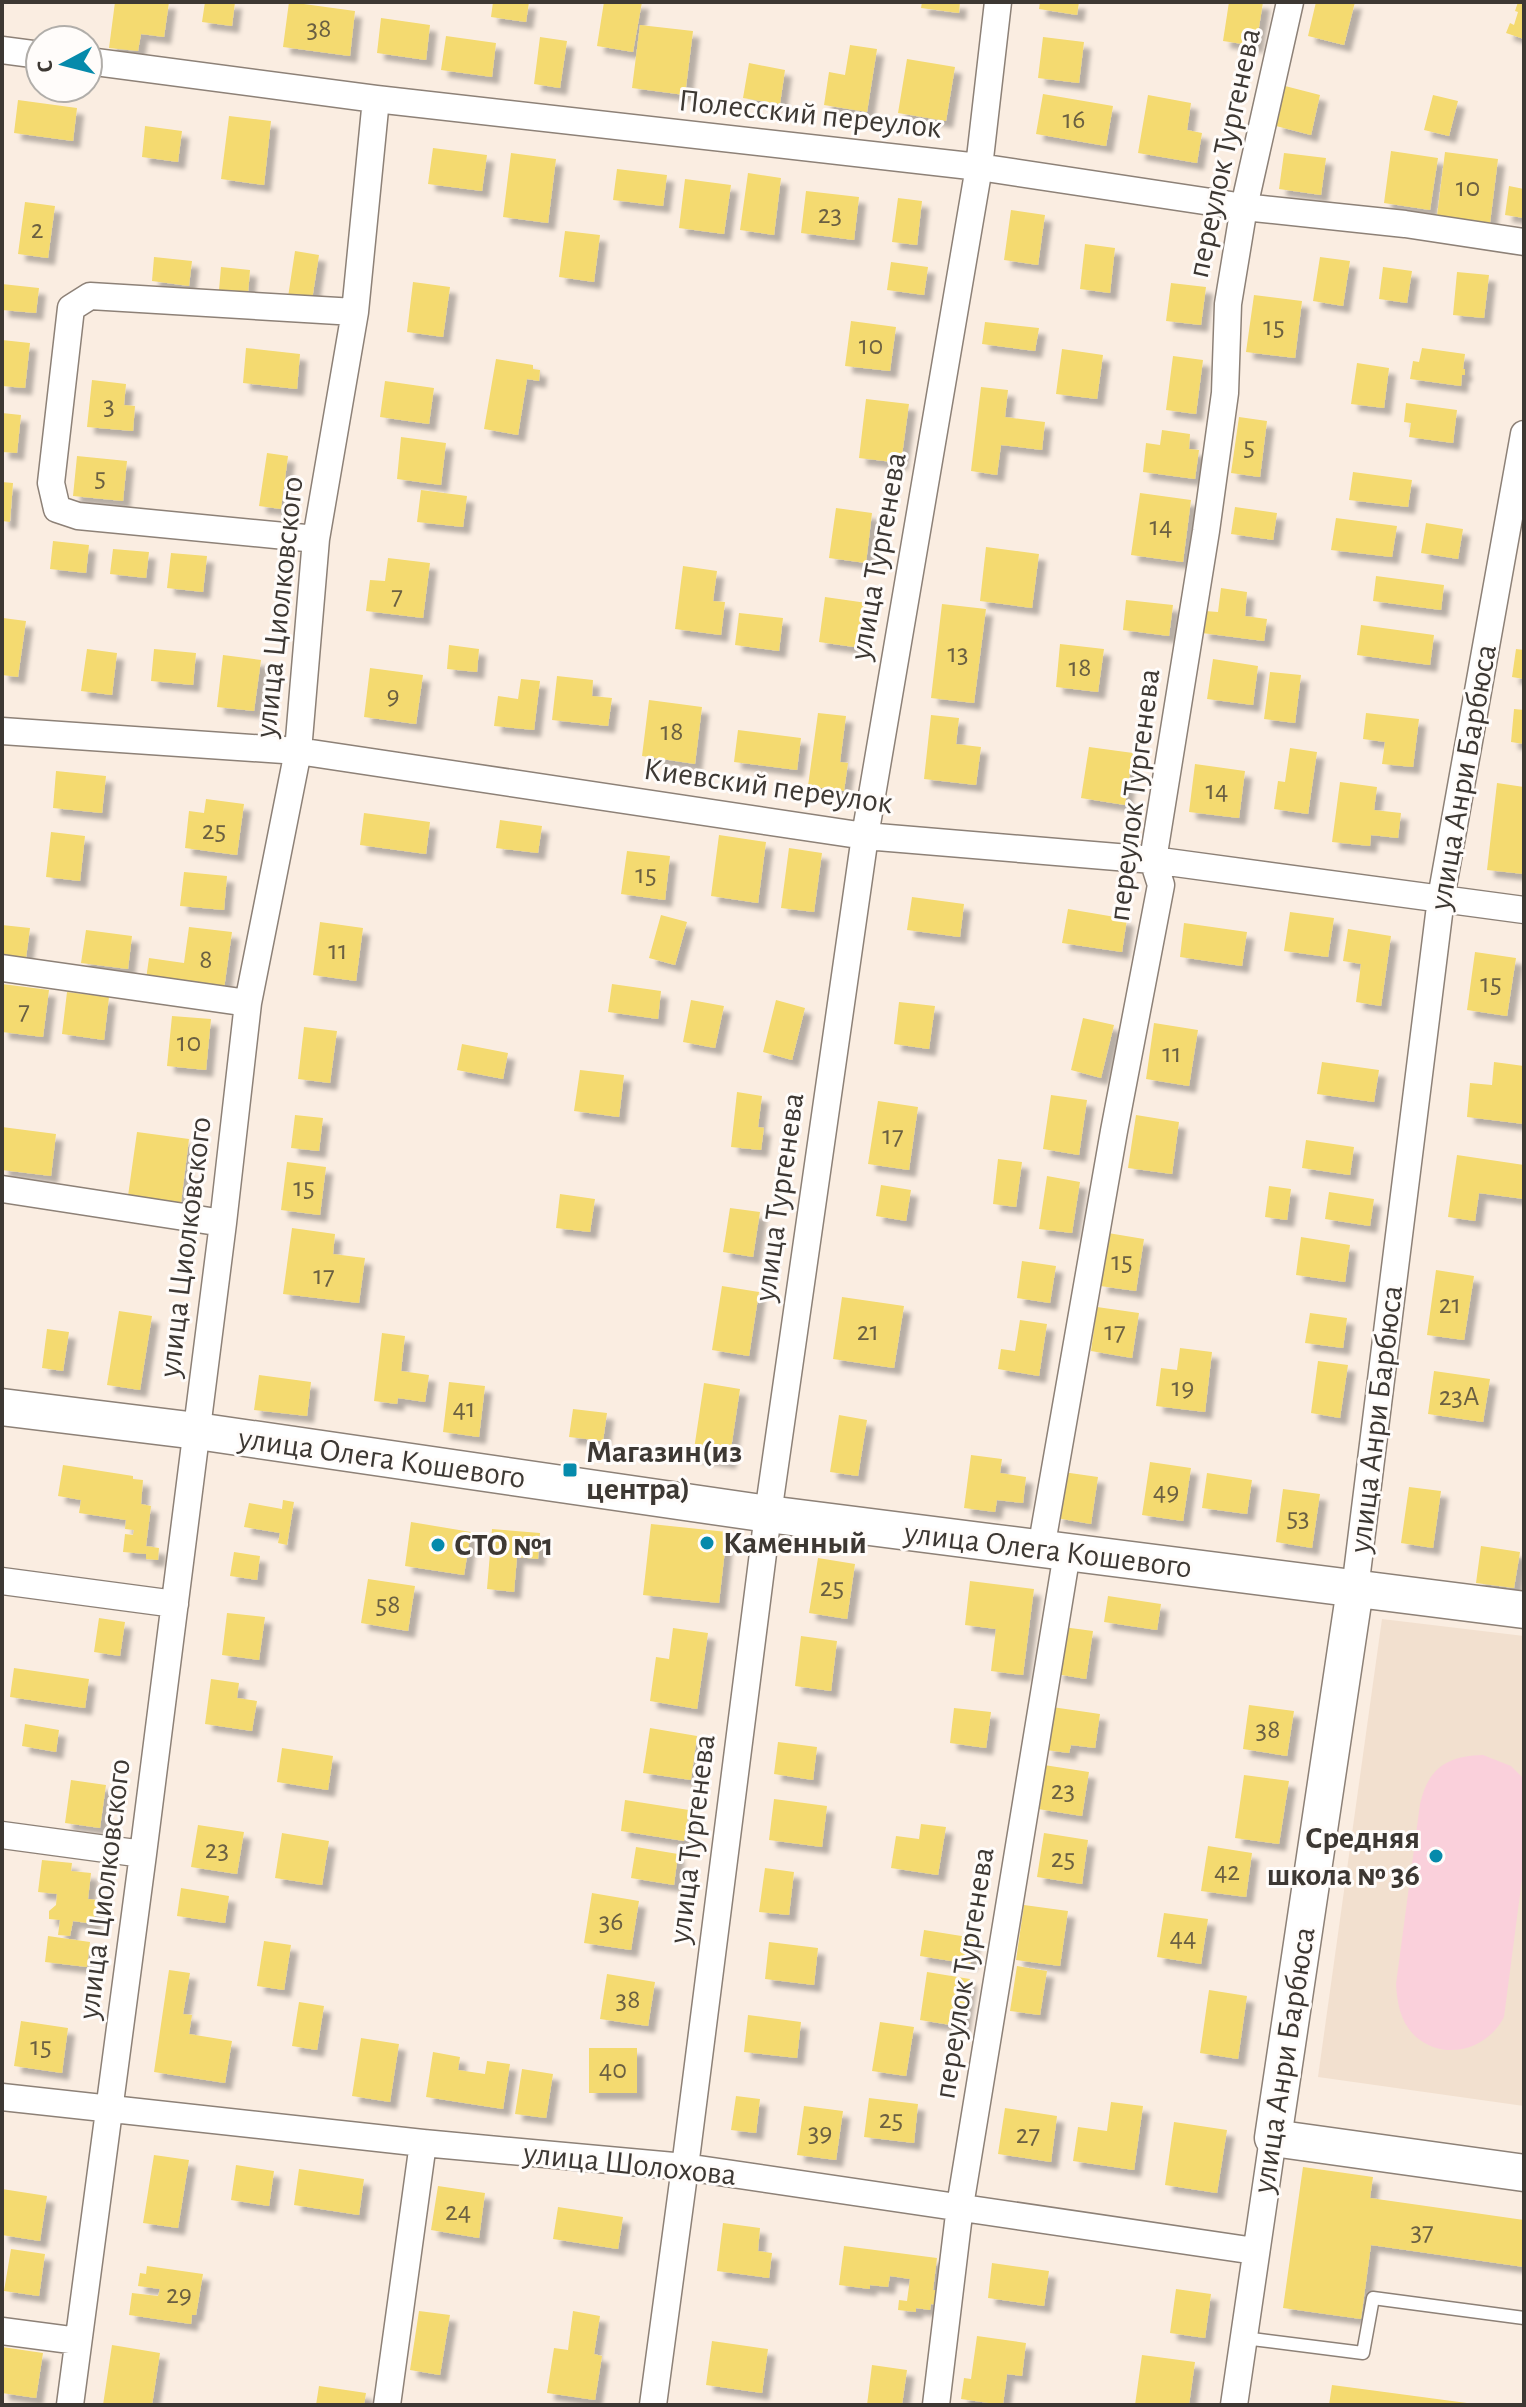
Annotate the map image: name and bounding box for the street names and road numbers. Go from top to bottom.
street label: переулок Тургенева [1182,25,1266,281]
street label: Полесский переулок [677,84,944,144]
street label: улица Тургенева [844,450,912,663]
street label: улица Циолковского [249,475,309,740]
street label: улица Анри Барбюса [1424,642,1502,913]
street label: переулок Тургенева [1103,667,1165,923]
street label: Киевский переулок [641,753,895,819]
street label: улица Тургенева [748,1091,809,1304]
street label: улица Циолковского [153,1115,217,1380]
street label: улица Анри Барбюса [1344,1284,1408,1555]
street label: улица Олега Кошевого [235,1422,528,1494]
street label: улица Олега Кошевого [901,1516,1194,1584]
street label: улица Тургенева [663,1733,721,1946]
street label: улица Циолковского [72,1757,136,2022]
street label: переулок Тургенева [928,1845,1000,2101]
street label: улица Анри Барбюса [1247,1925,1321,2196]
street label: улица Шолохова [521,2137,738,2191]

